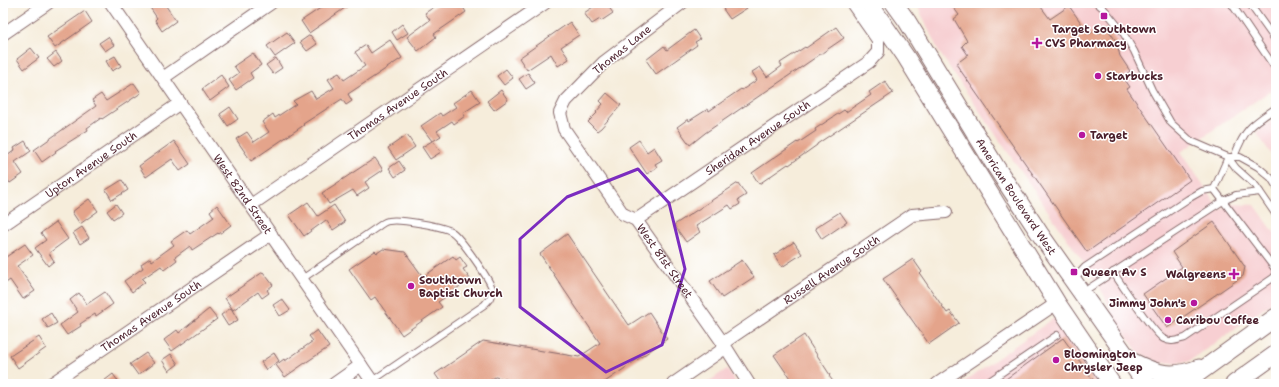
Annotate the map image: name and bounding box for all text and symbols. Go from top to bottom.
marker: Target Southtown [1099,11,1109,21]
street label: Thomas Lane [590,22,654,78]
place label: Target Southtown [1052,22,1157,37]
place label: CVS Pharmacy [1045,36,1127,51]
marker: CVS Pharmacy [1032,38,1042,48]
street label: Thomas Avenue South [345,64,451,144]
place label: Starbucks [1106,69,1163,84]
marker: Starbucks [1093,71,1103,81]
street label: Sheridan Avenue South [702,96,813,179]
street label: Upton Avenue South [42,127,140,201]
place label: Target [1090,128,1128,143]
marker: Target [1077,130,1087,140]
street label: American Boulevard West [973,135,1060,258]
street label: West 82nd Street [210,151,276,237]
street label: West 81st Street [633,221,696,301]
street label: Russell Avenue South [780,231,883,308]
place label: Queen Av S [1082,265,1147,280]
marker: Queen Av S [1069,267,1079,277]
place label: Walgreens [1166,267,1226,282]
marker: Walgreens [1229,269,1239,279]
place label: Southtown Baptist Church [419,273,503,301]
street label: Thomas Avenue South [98,276,204,355]
marker: Southtown Baptist Church [406,281,416,291]
place label: Jimmy John's [1109,296,1186,311]
marker: Jimmy John's [1189,298,1199,308]
place label: Caribou Coffee [1176,313,1260,328]
marker: Caribou Coffee [1163,315,1173,325]
place label: Bloomington Chrysler Jeep [1064,347,1143,375]
marker: Bloomington Chrysler Jeep [1051,355,1061,365]

